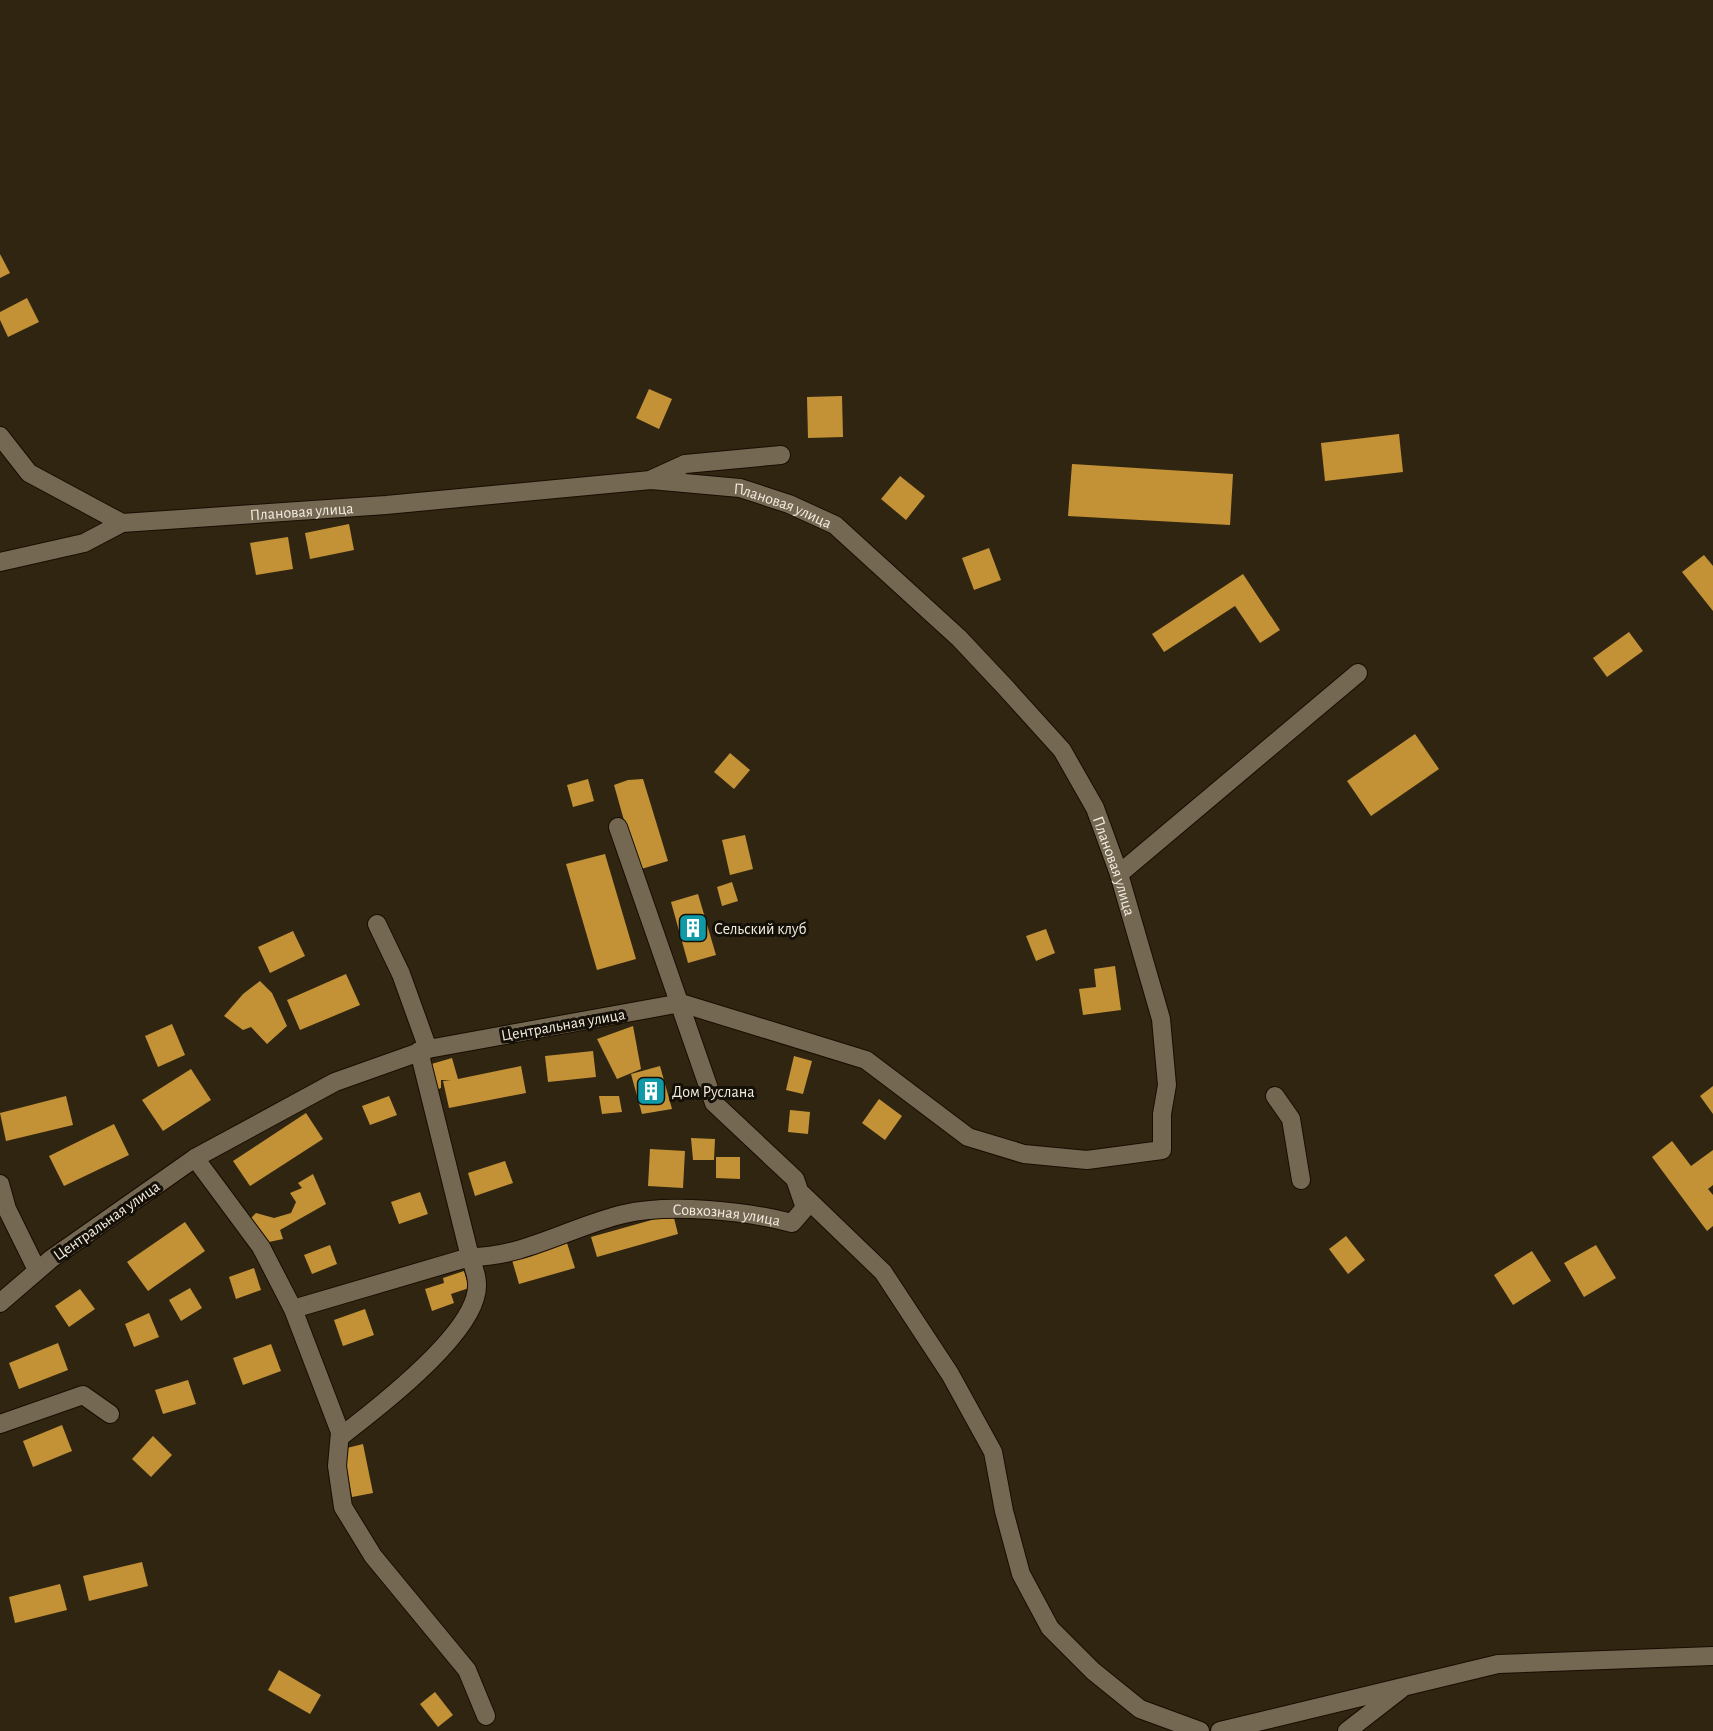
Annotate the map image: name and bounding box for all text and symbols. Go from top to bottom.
street label: Плановая улица [733,480,834,531]
street label: Плановая улица [249,500,354,523]
street label: Плановая улица [1090,814,1138,918]
building icon: Сельский клуб [677,912,709,944]
place label: Сельский клуб [714,921,807,938]
street label: Центральная улица [500,1006,627,1045]
building icon: Дом Руслана [635,1075,667,1107]
place label: Дом Руслана [672,1084,755,1101]
street label: Центральная улица [50,1178,163,1264]
street label: Совхозная улица [672,1202,782,1229]

